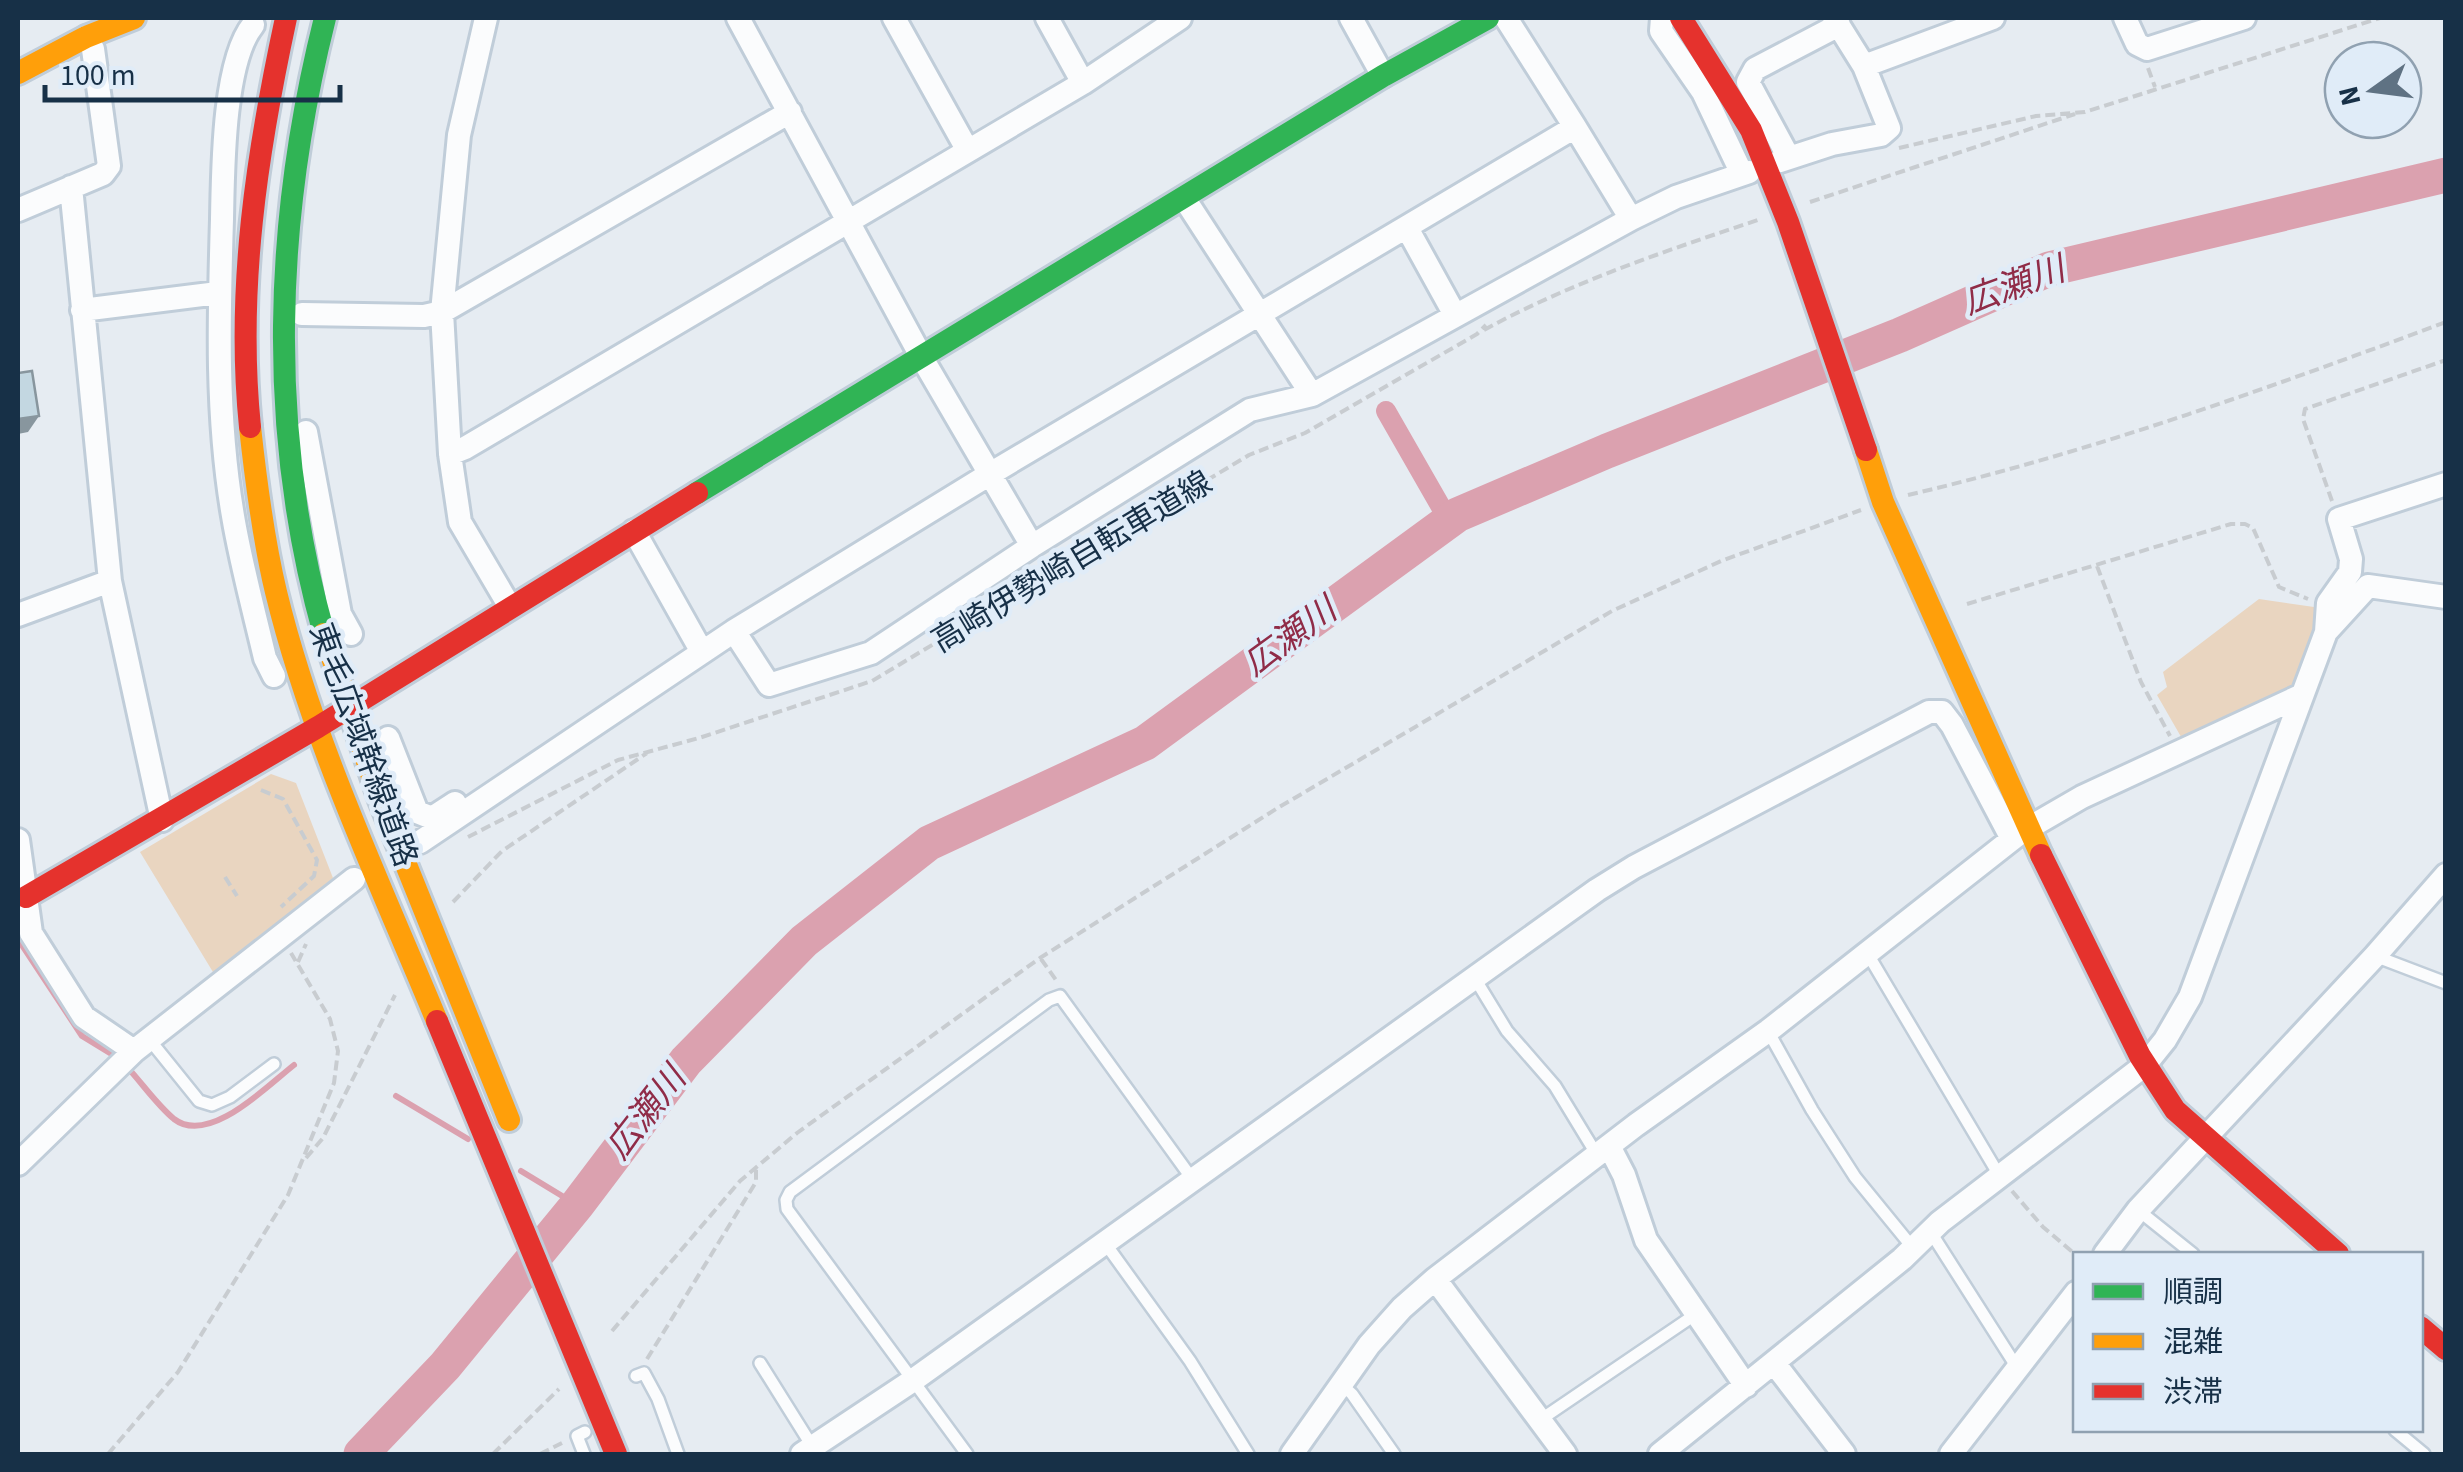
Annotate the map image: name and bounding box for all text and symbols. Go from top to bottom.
scale bar [45,40,340,102]
north arrow [2323,40,2423,140]
text: 100 m [60,54,136,97]
text: N [2328,82,2371,110]
water label: 広瀬川 [1956,243,2076,327]
street label: 高崎伊勢崎自転車道線 [923,460,1221,664]
water label: 広瀬川 [1233,584,1350,688]
street label: 東毛広域幹線道路 [298,617,428,873]
water label: 広瀬川 [594,1053,700,1170]
legend [2073,1252,2423,1432]
text: 順調 [2163,1271,2223,1314]
text: 混雑 [2163,1321,2223,1364]
text: 渋滞 [2163,1371,2223,1414]

